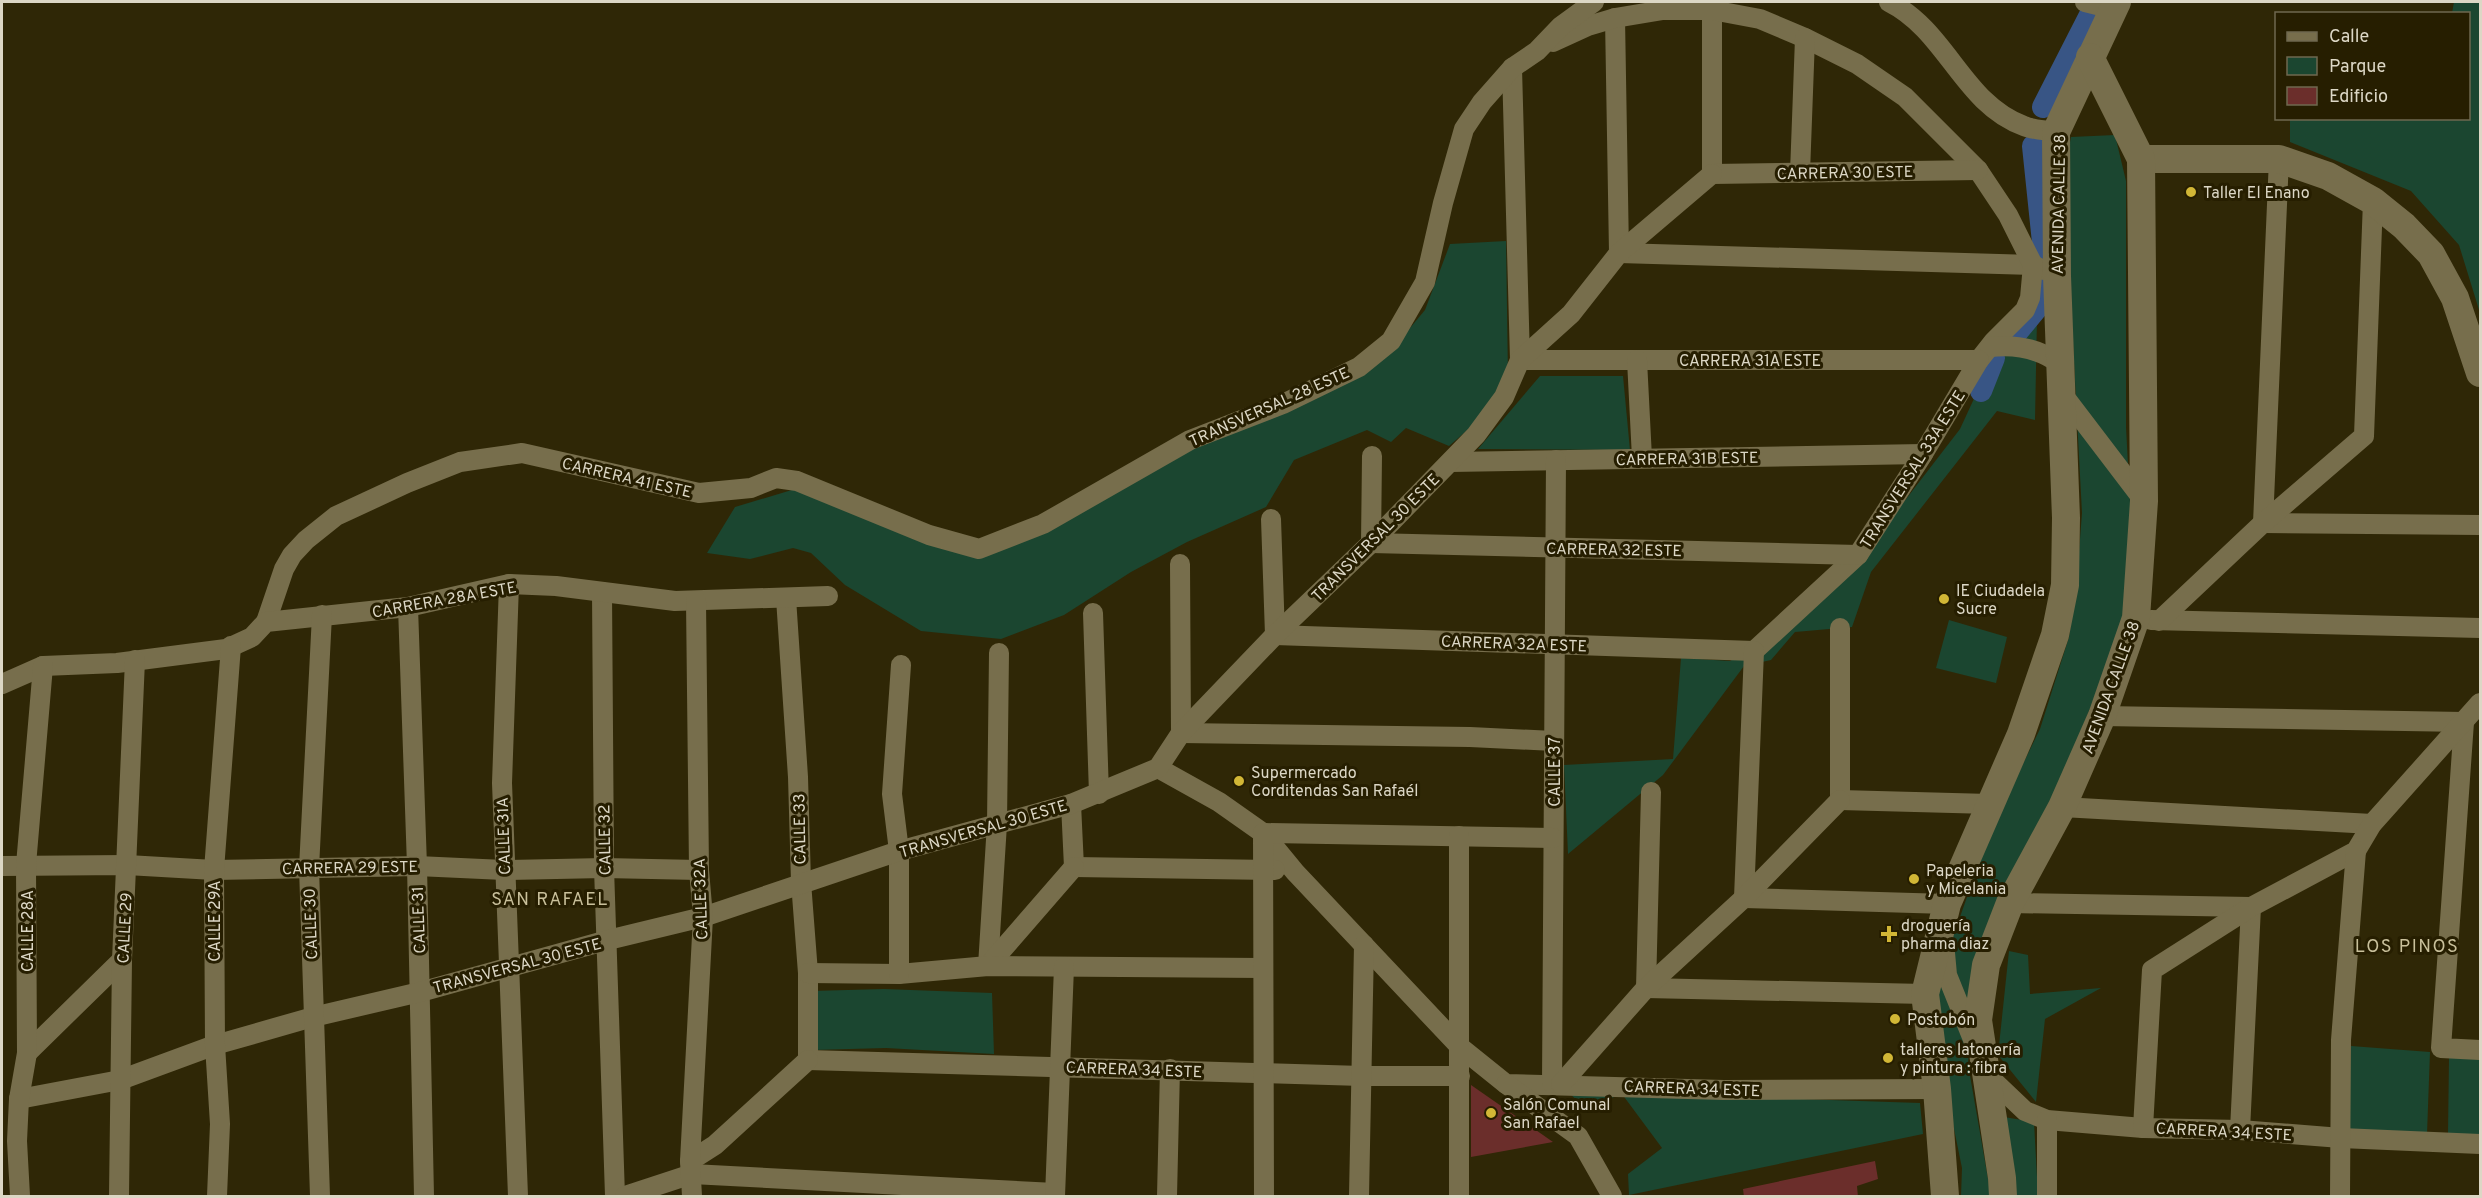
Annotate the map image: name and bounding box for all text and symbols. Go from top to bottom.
legend [2275,12,2470,120]
text: Calle [2329,26,2369,49]
text: Parque [2329,56,2386,79]
text: Edificio [2329,86,2388,109]
street label: AVENIDA CALLE 38 [2049,134,2071,274]
street label: CARRERA 30 ESTE [1777,163,1914,185]
place label: Taller El Enano [2203,184,2310,204]
marker: Taller El Enano [2184,185,2198,199]
street label: CARRERA 31A ESTE [1679,352,1821,372]
street label: TRANSVERSAL 28 ESTE [1187,363,1353,452]
street label: TRANSVERSAL 33A ESTE [1857,387,1971,553]
street label: CARRERA 31B ESTE [1615,449,1759,471]
street label: CARRERA 41 ESTE [560,454,693,504]
street label: TRANSVERSAL 30 ESTE [1308,470,1445,607]
street label: CARRERA 32 ESTE [1546,540,1682,562]
street label: CARRERA 28A ESTE [370,578,518,624]
place label: IE Ciudadela Sucre [1956,582,2045,620]
marker: IE Ciudadela Sucre [1937,592,1951,606]
street label: AVENIDA CALLE 38 [2079,618,2145,757]
street label: CARRERA 32A ESTE [1441,632,1587,658]
street label: CALLE 37 [1546,737,1566,807]
place label: Supermercado Corditendas San Rafaél [1251,764,1418,802]
marker: Supermercado Corditendas San Rafaél [1232,774,1246,788]
street label: CALLE 33 [790,793,812,865]
street label: TRANSVERSAL 30 ESTE [897,796,1070,863]
street label: CALLE 31A [494,797,516,875]
street label: CALLE 32 [595,804,617,876]
street label: CARRERA 29 ESTE [282,858,418,880]
street label: CALLE 32A [691,858,713,940]
place label: Papeleria y Micelania [1926,862,2006,900]
marker: Papeleria y Micelania [1907,872,1921,886]
street label: CALLE 29A [206,880,226,962]
street label: CALLE 31 [409,886,431,954]
street label: CALLE 30 [301,888,323,960]
district label: SAN RAFAEL [491,889,609,912]
street label: CALLE 28A [19,890,39,972]
street label: CALLE 29 [114,892,138,964]
place label: droguería pharma diaz [1901,917,1989,955]
marker: droguería pharma diaz [1882,927,1896,941]
street label: TRANSVERSAL 30 ESTE [431,935,604,999]
district label: LOS PINOS [2355,936,2459,959]
place label: Postobón [1907,1011,1975,1031]
marker: Postobón [1888,1012,1902,1026]
place label: talleres latonería y pintura : fibra [1900,1041,2021,1079]
marker: talleres latonería y pintura : fibra [1881,1051,1895,1065]
street label: CARRERA 34 ESTE [1065,1059,1202,1083]
street label: CARRERA 34 ESTE [1623,1078,1760,1102]
place label: Salón Comunal San Rafael [1503,1096,1611,1134]
marker: Salón Comunal San Rafael [1484,1106,1498,1120]
street label: CARRERA 34 ESTE [2155,1119,2293,1147]

